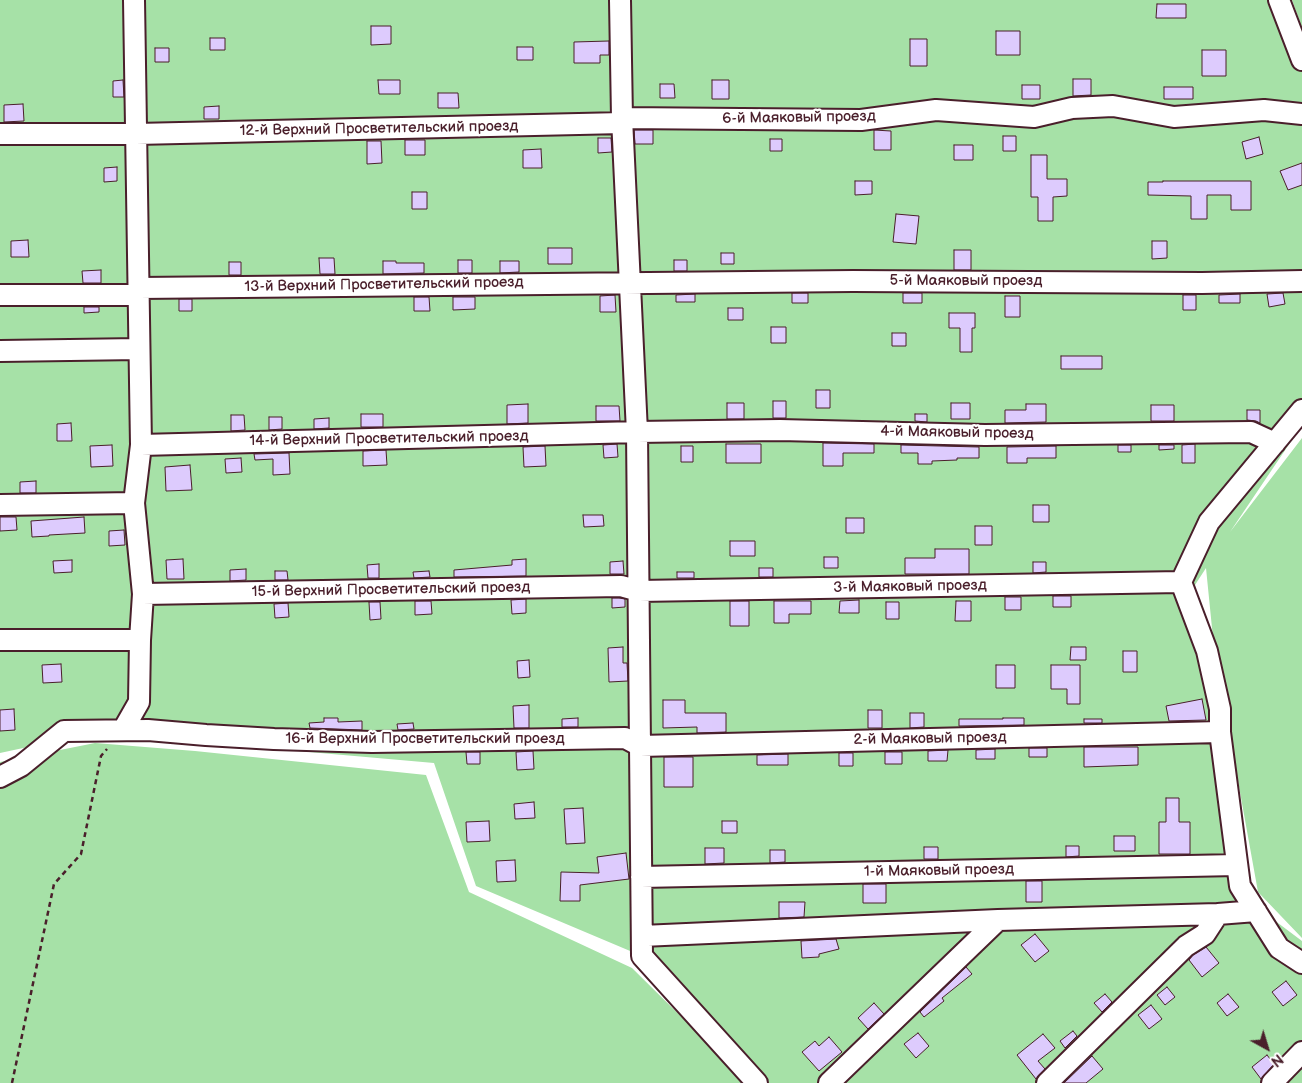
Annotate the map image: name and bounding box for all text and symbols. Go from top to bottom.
street label: 6-й Маяковый проезд [722,108,876,128]
street label: 12-й Верхний Просветительский проезд [239,118,519,140]
street label: 5-й Маяковый проезд [890,272,1042,290]
street label: 13-й Верхний Просветительский проезд [244,274,524,296]
street label: 4-й Маяковый проезд [880,423,1034,443]
street label: 14-й Верхний Просветительский проезд [249,428,529,450]
street label: 3-й Маяковый проезд [833,577,987,597]
street label: 15-й Верхний Просветительский проезд [252,579,530,601]
street label: 2-й Маяковый проезд [853,729,1007,749]
street label: 16-й Верхний Просветительский проезд [285,730,565,748]
street label: 1-й Маяковый проезд [864,861,1014,881]
north arrow [1242,1023,1292,1073]
text: N [1267,1050,1286,1070]

